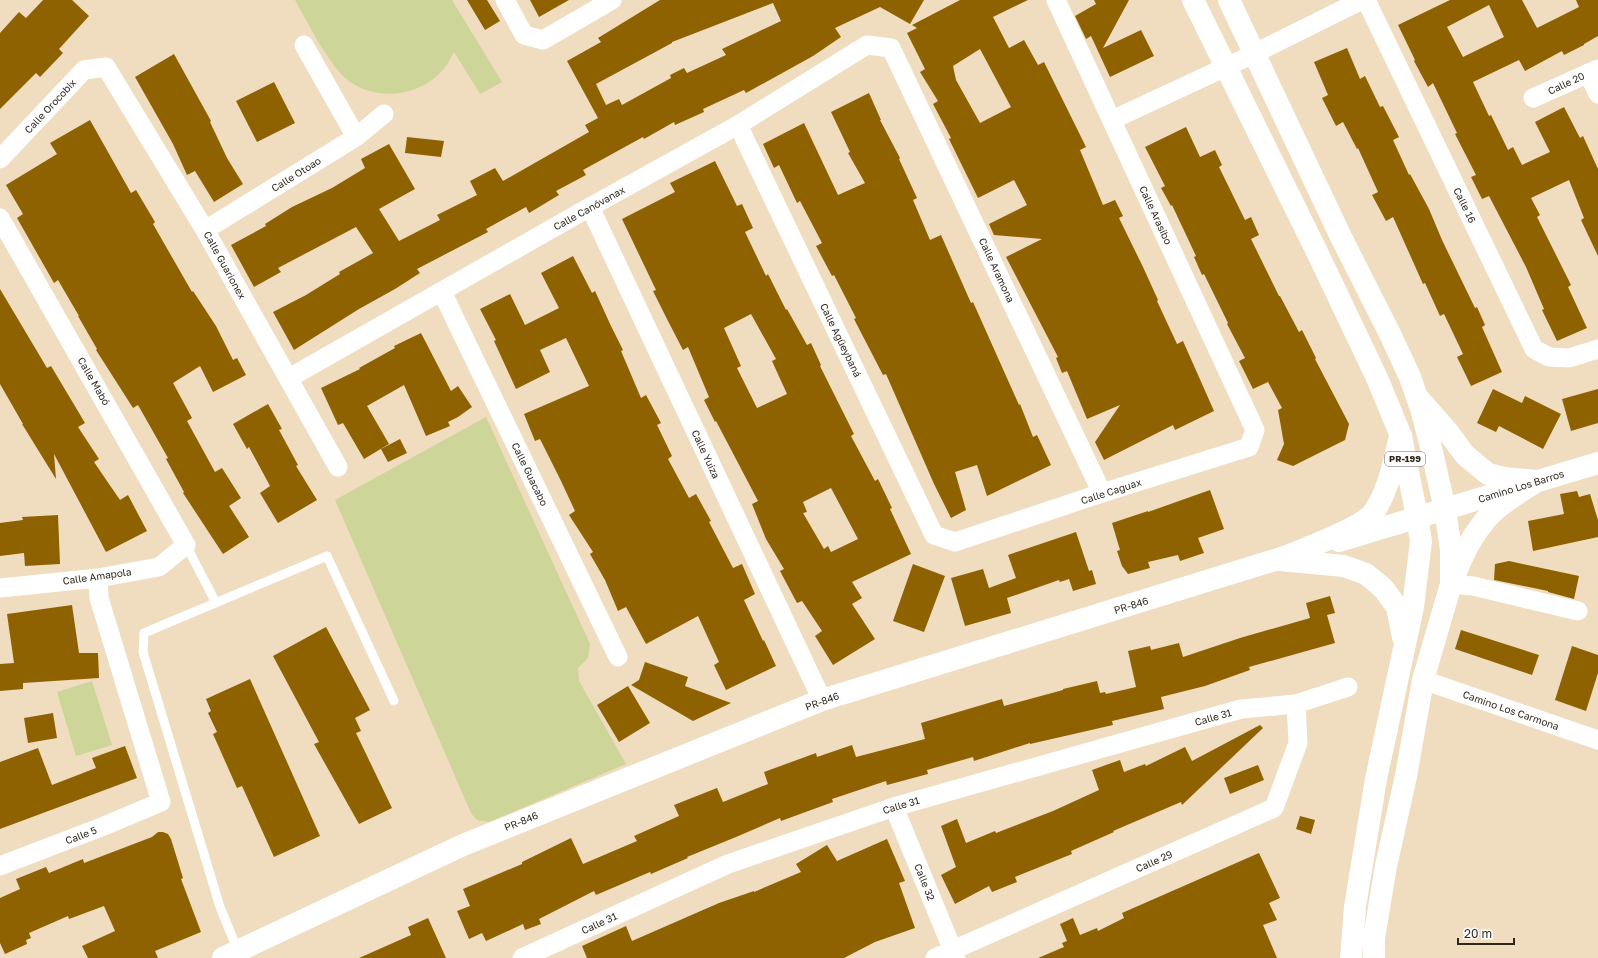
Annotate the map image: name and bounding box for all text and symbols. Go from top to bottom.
street label: Calle 20 [1546,69,1586,97]
street label: Calle Orocobix [22,76,79,136]
street label: Calle Otoao [269,154,323,194]
street label: Calle Canóvanax [551,183,627,233]
street label: Calle Arasibo [1137,184,1175,246]
street label: Calle 16 [1451,185,1479,225]
street label: Calle Guarionex [201,229,249,301]
street label: Calle Aramona [977,236,1017,304]
street label: Calle Agüeybaná [818,301,864,379]
street label: Calle Mabó [75,355,113,407]
street label: Calle Yuiza [690,428,722,480]
street label: Calle Guacabo [509,440,551,508]
road number: PR-199 [1385,452,1425,466]
street label: Camino Los Barros [1477,467,1565,505]
street label: Calle Caguax [1079,475,1143,506]
street label: Calle Amapola [62,565,132,587]
street label: PR-846 [1112,594,1150,616]
street label: Camino Los Carmona [1461,688,1561,732]
street label: PR-846 [803,689,841,713]
street label: Calle 31 [1193,706,1233,728]
street label: Calle 31 [881,794,921,816]
street label: PR-846 [502,809,540,833]
street label: Calle 5 [64,823,99,846]
street label: Calle 29 [1134,848,1174,874]
street label: Calle 32 [912,862,938,902]
street label: Calle 31 [579,910,619,936]
scale bar [1458,920,1514,946]
text: 20 m [1464,926,1492,941]

